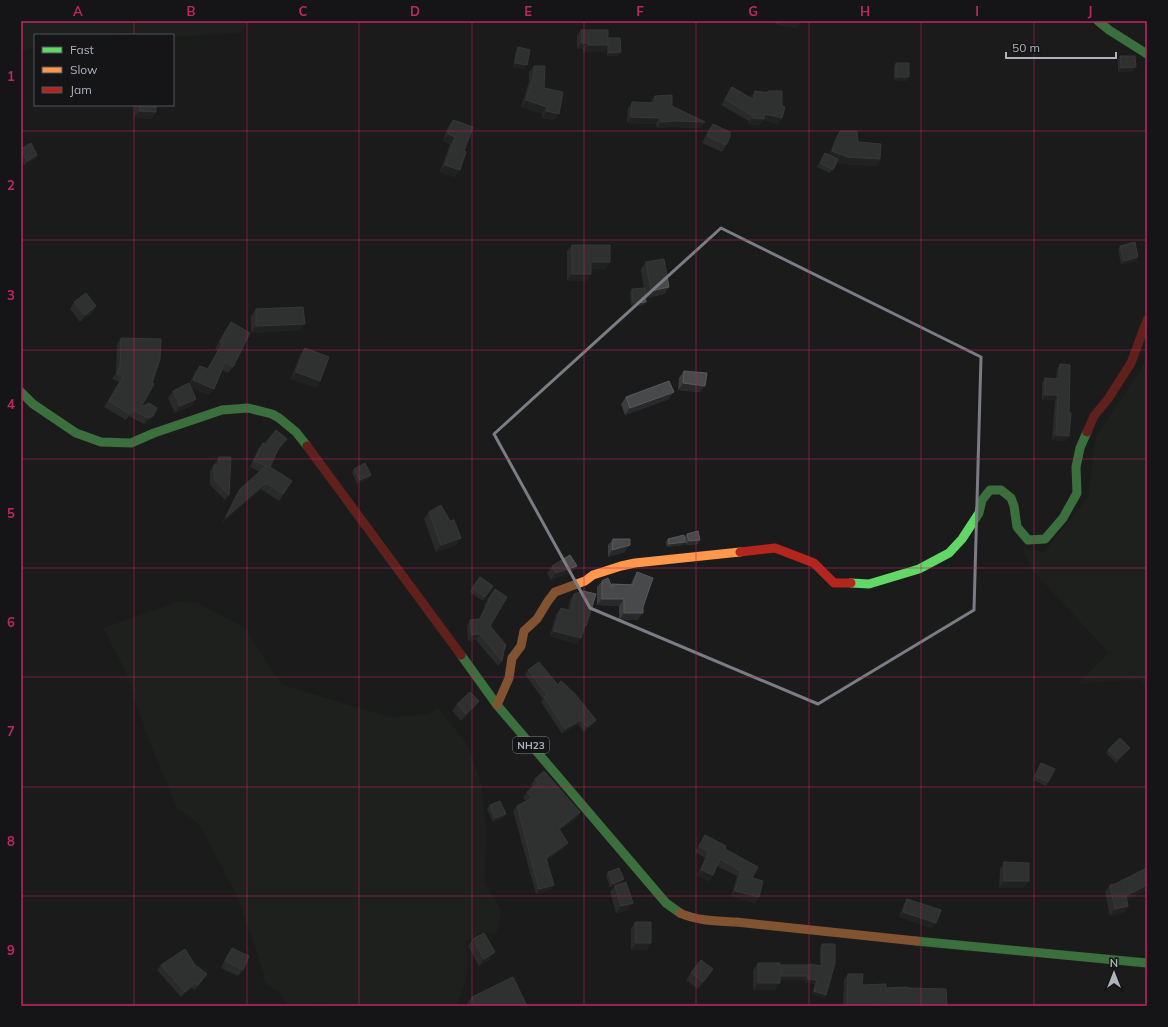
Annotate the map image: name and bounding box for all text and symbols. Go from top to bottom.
text: A [73,3,83,19]
text: B [187,3,196,19]
text: C [299,3,308,19]
text: D [410,3,420,19]
text: E [524,3,532,19]
text: F [636,3,644,19]
text: G [748,3,758,19]
text: H [860,3,870,19]
text: I [975,3,979,19]
text: J [1088,3,1092,19]
legend [34,34,174,106]
scale bar [1006,34,1116,60]
text: 50 m [1012,40,1040,55]
text: Fast [70,42,94,57]
text: Slow [70,62,98,77]
text: 1 [7,68,15,84]
text: Jam [70,82,92,97]
text: 2 [7,177,15,193]
text: 3 [7,287,15,303]
text: 4 [7,396,15,412]
text: 5 [7,505,15,521]
text: 6 [7,614,15,630]
text: 7 [7,723,15,739]
road number: NH23 [513,737,549,753]
text: 8 [7,833,15,849]
text: 9 [7,942,15,958]
north arrow [1094,953,1134,993]
text: N [1110,956,1118,970]

